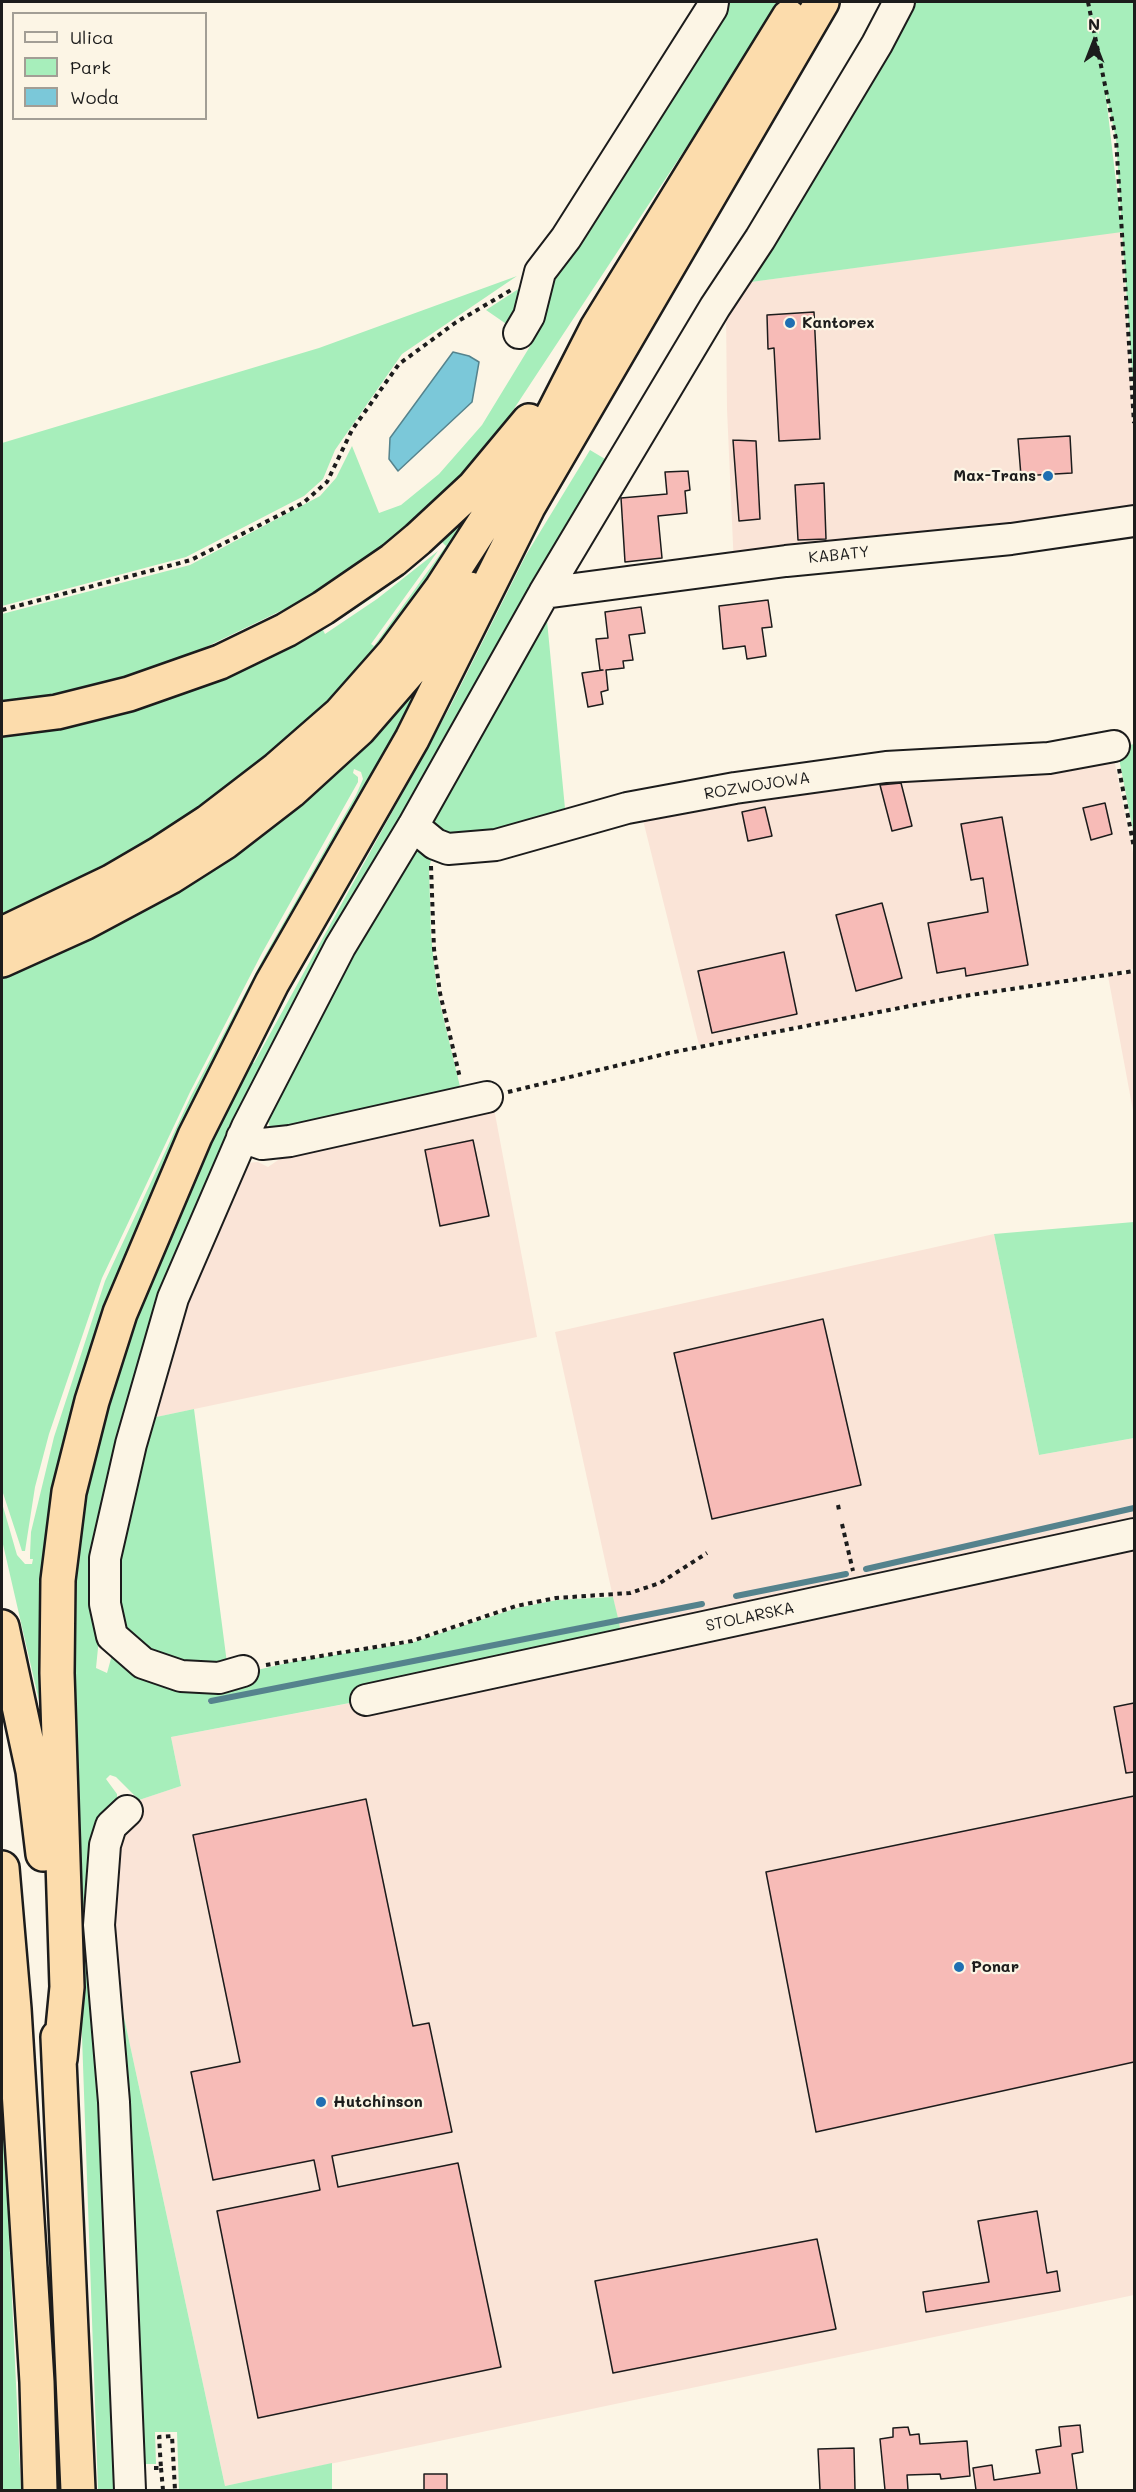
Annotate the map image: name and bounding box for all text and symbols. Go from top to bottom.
legend [12,12,207,120]
north arrow [1064,12,1124,72]
text: N [1088,13,1100,34]
text: Ulica [70,25,114,49]
text: Park [70,55,111,79]
text: Woda [70,85,119,109]
place label: Kantorex [802,313,875,333]
marker: Kantorex [783,316,797,330]
place label: Max-Trans [953,466,1036,486]
marker: Max-Trans [1041,469,1055,483]
street label: KABATY [808,542,870,568]
street label: ROZWOJOWA [703,768,811,804]
street label: STOLARSKA [704,1598,796,1636]
place label: Ponar [971,1957,1019,1977]
marker: Ponar [952,1960,966,1974]
place label: Hutchinson [333,2092,423,2112]
marker: Hutchinson [314,2095,328,2109]

